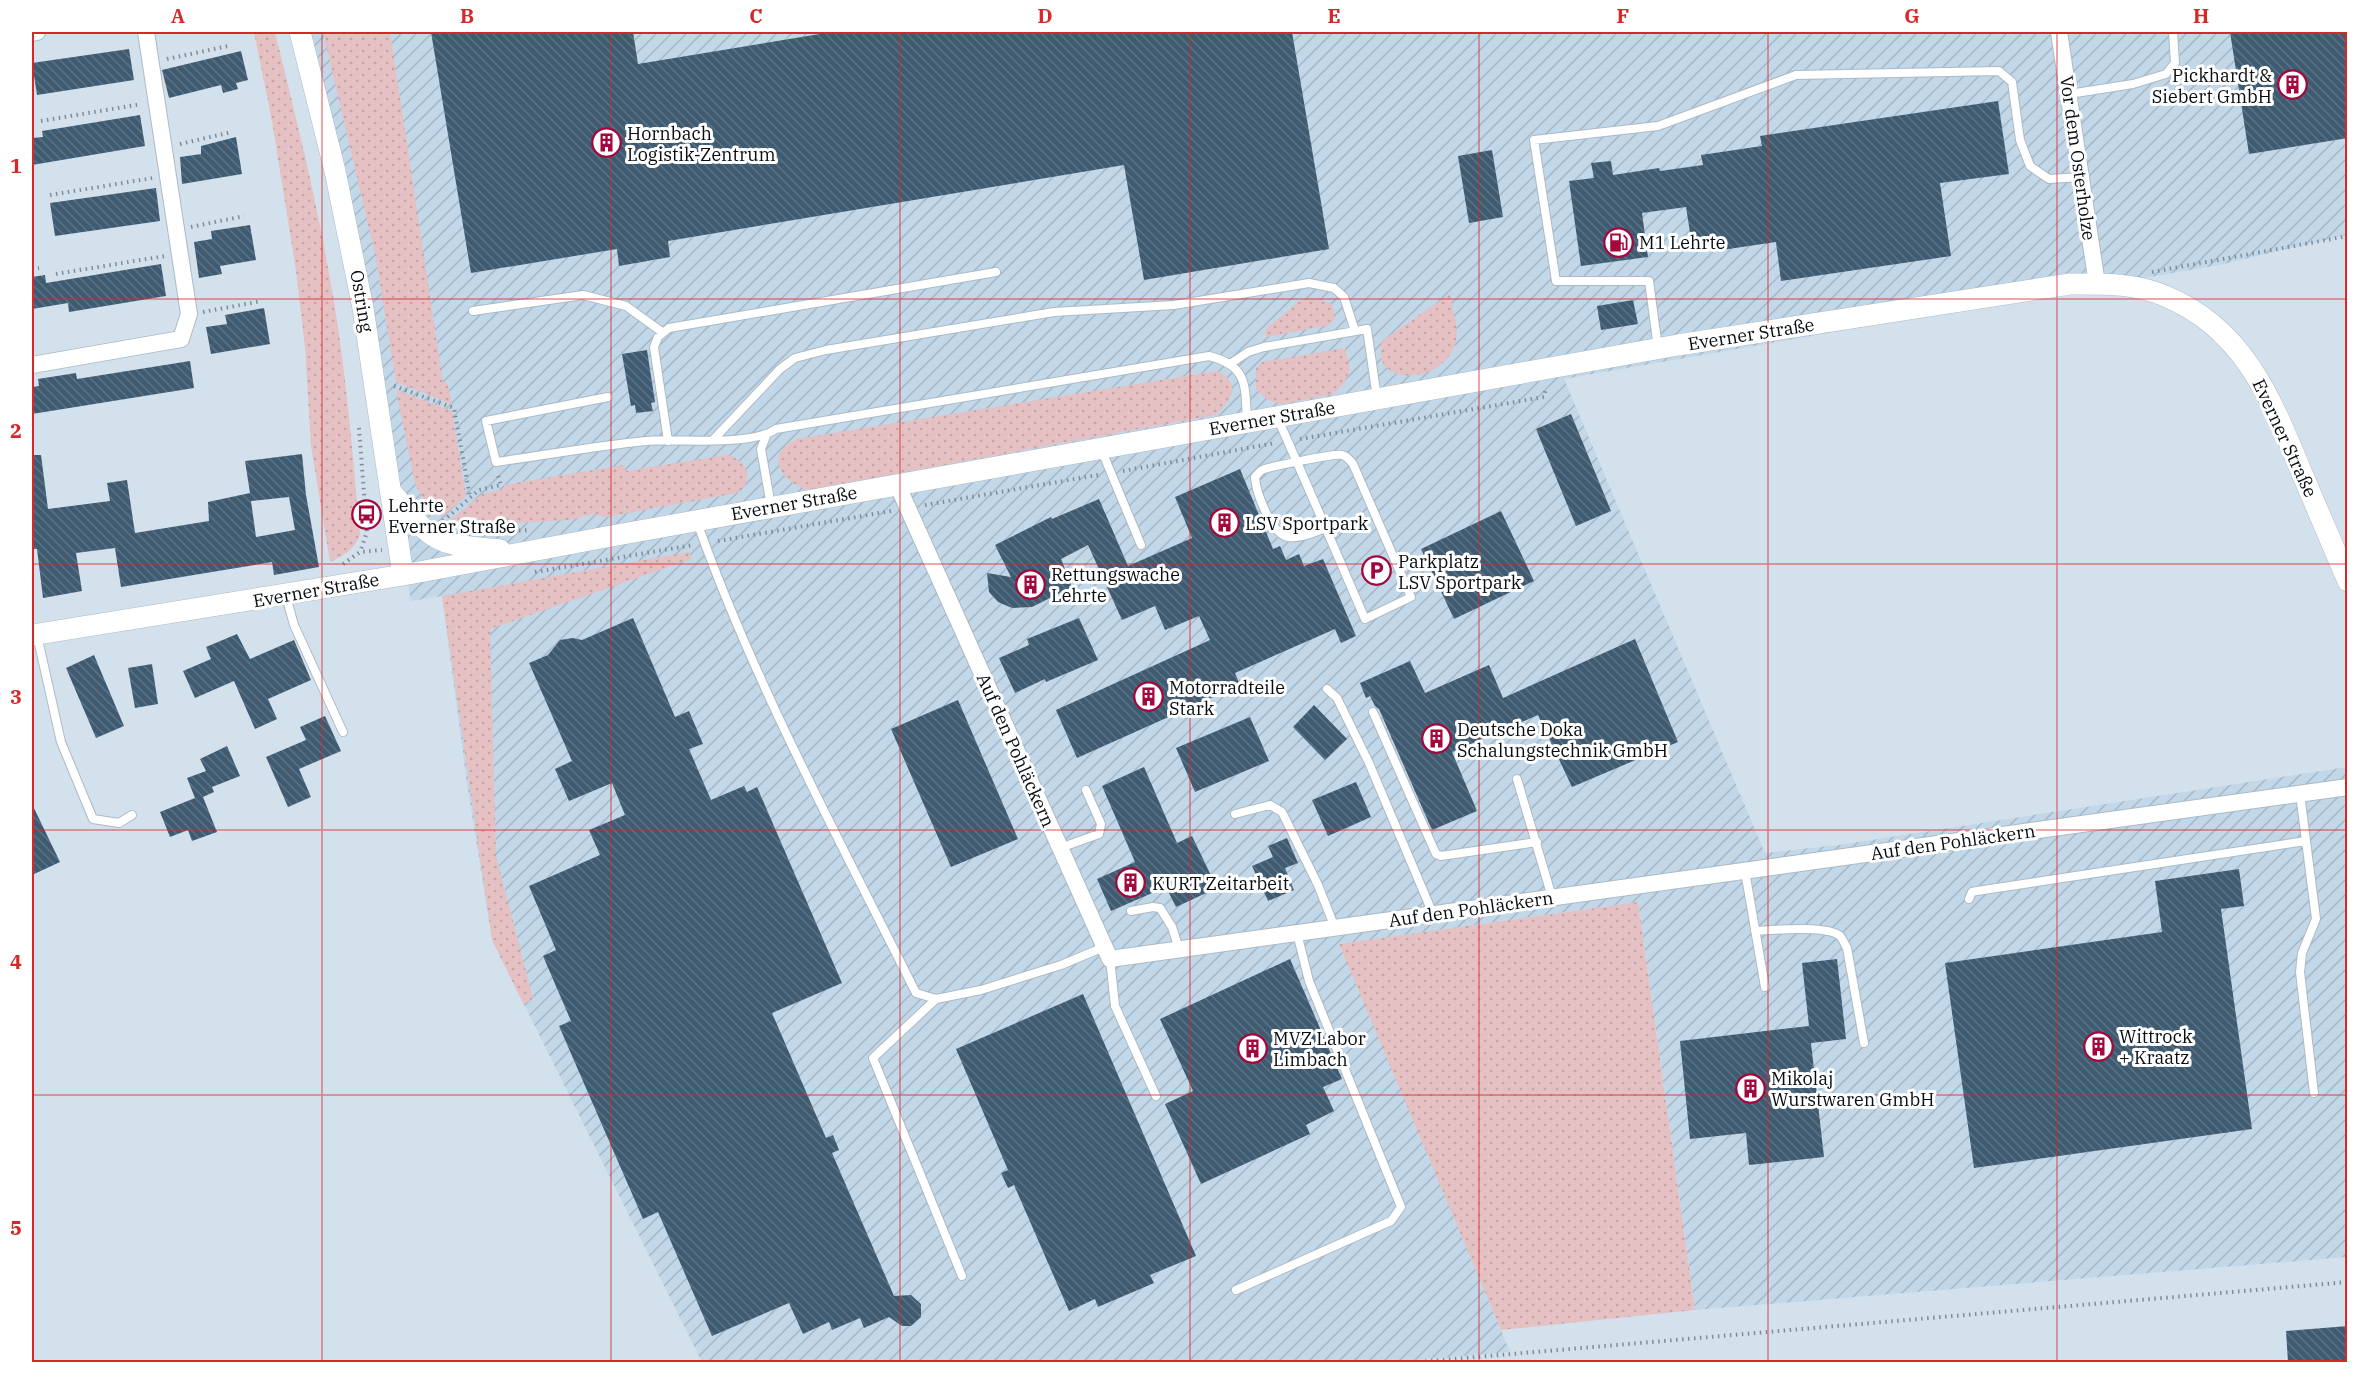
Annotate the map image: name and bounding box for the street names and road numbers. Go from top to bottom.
street label: Vor dem Osterholze [2055,74,2101,242]
street label: Ostring [345,268,379,334]
street label: Everner Straße [1686,313,1816,355]
street label: Everner Straße [2248,375,2322,501]
street label: Everner Straße [1207,396,1337,440]
street label: Everner Straße [729,481,859,525]
street label: Everner Straße [251,568,381,612]
street label: Auf den Pohläckern [972,670,1060,830]
street label: Auf den Pohläckern [1869,819,2037,865]
street label: Auf den Pohläckern [1387,886,1555,932]

